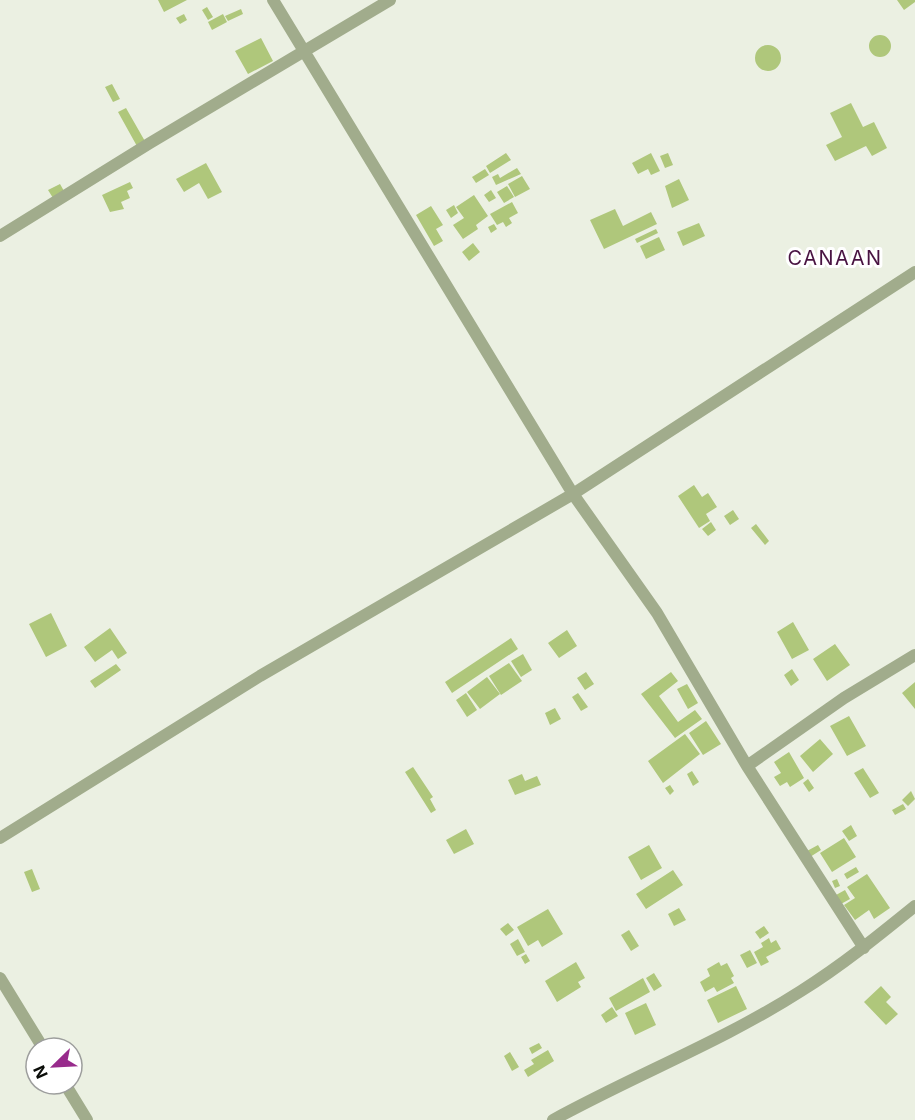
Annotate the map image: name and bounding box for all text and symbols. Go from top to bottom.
district label: CANAAN [787,246,883,270]
north arrow [24,1036,84,1096]
text: N [29,1062,52,1082]

